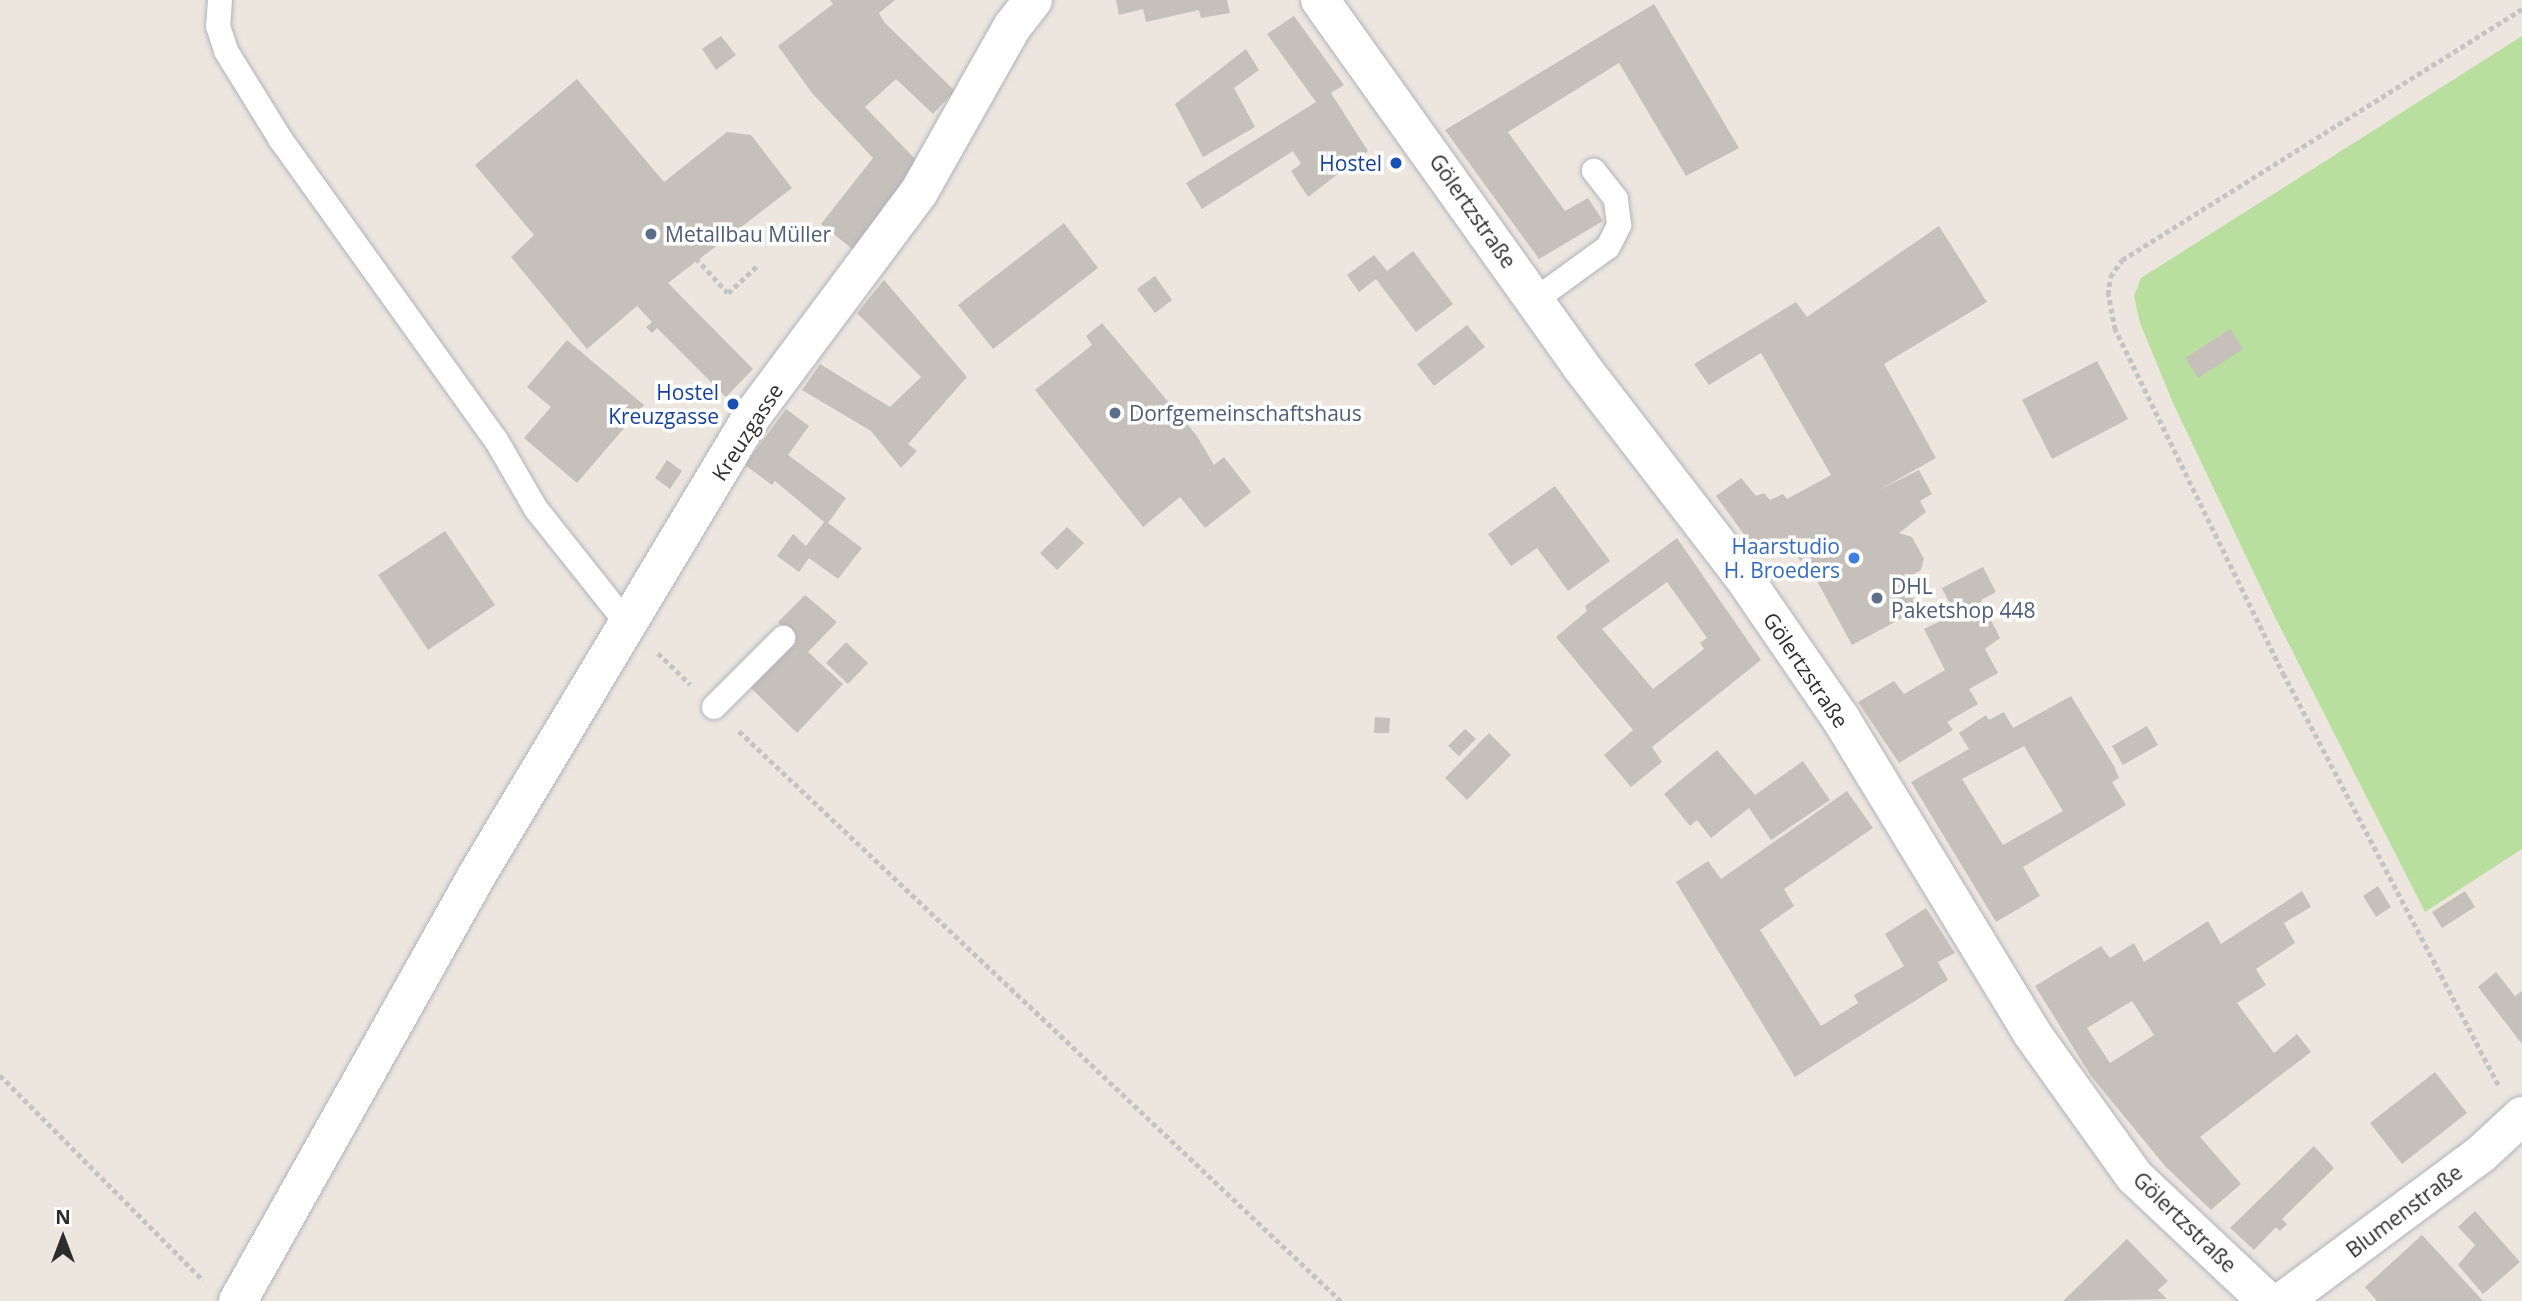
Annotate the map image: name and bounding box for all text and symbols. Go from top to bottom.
street label: Gölertzstraße [1424,149,1522,273]
place label: Hostel [1319,150,1382,176]
marker: Hostel [1388,155,1404,171]
place label: Metallbau Müller [665,221,831,247]
marker: Metallbau Müller [643,226,659,242]
place label: Hostel Kreuzgasse [608,379,719,429]
street label: Kreuzgasse [706,379,788,485]
marker: Hostel Kreuzgasse [725,396,741,412]
place label: Dorfgemeinschaftshaus [1129,400,1362,426]
marker: Dorfgemeinschaftshaus [1107,405,1123,421]
place label: Haarstudio H. Broeders [1724,533,1840,583]
marker: Haarstudio H. Broeders [1846,550,1862,566]
place label: DHL Paketshop 448 [1891,573,2035,623]
marker: DHL Paketshop 448 [1869,590,1885,606]
street label: Gölertzstraße [1758,608,1854,732]
street label: Blumenstraße [2341,1159,2467,1263]
street label: Gölertzstraße [2128,1167,2242,1277]
north arrow [28,1203,98,1273]
text: N [55,1204,71,1230]

